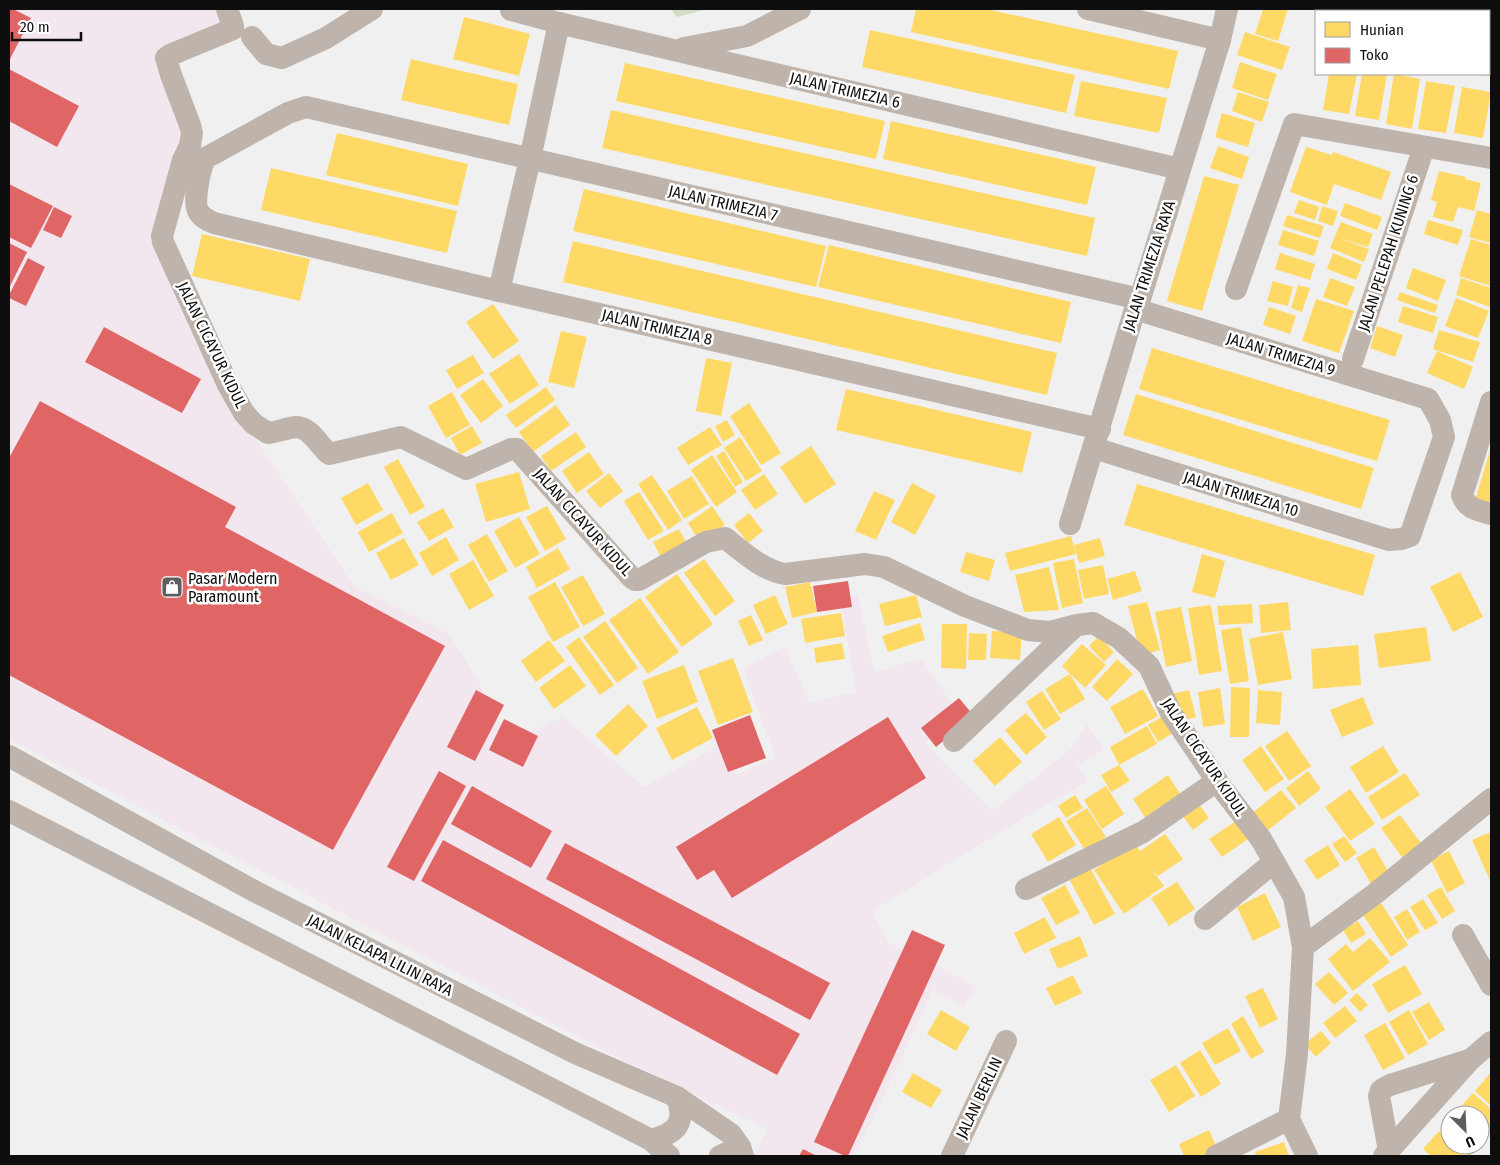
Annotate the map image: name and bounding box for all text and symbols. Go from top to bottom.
scale bar [12,10,81,42]
legend [1315,10,1490,75]
text: 20 m [20,18,50,36]
text: Hunian [1360,21,1404,39]
text: Toko [1360,46,1389,64]
street label: JALAN TRIMEZIA 6 [788,68,902,112]
street label: JALAN PELEPAH KUNING 6 [1354,172,1422,334]
street label: JALAN TRIMEZIA 7 [667,181,780,225]
street label: JALAN TRIMEZIA RAYA [1119,198,1179,334]
street label: JALAN CICAYUR KIDUL [173,279,251,411]
street label: JALAN TRIMEZIA 8 [600,305,714,349]
street label: JALAN TRIMEZIA 9 [1224,328,1338,380]
street label: JALAN CICAYUR KIDUL [530,464,636,580]
street label: JALAN TRIMEZIA 10 [1181,467,1301,521]
place label: Pasar Modern Paramount [188,569,277,606]
shop icon: Pasar Modern Paramount [160,575,184,599]
street label: JALAN CICAYUR KIDUL [1157,694,1251,820]
street label: JALAN KELAPA LILIN RAYA [304,910,456,1000]
street label: JALAN BERLIN [952,1054,1006,1142]
north arrow [1440,1105,1490,1155]
text: U [1463,1132,1477,1151]

